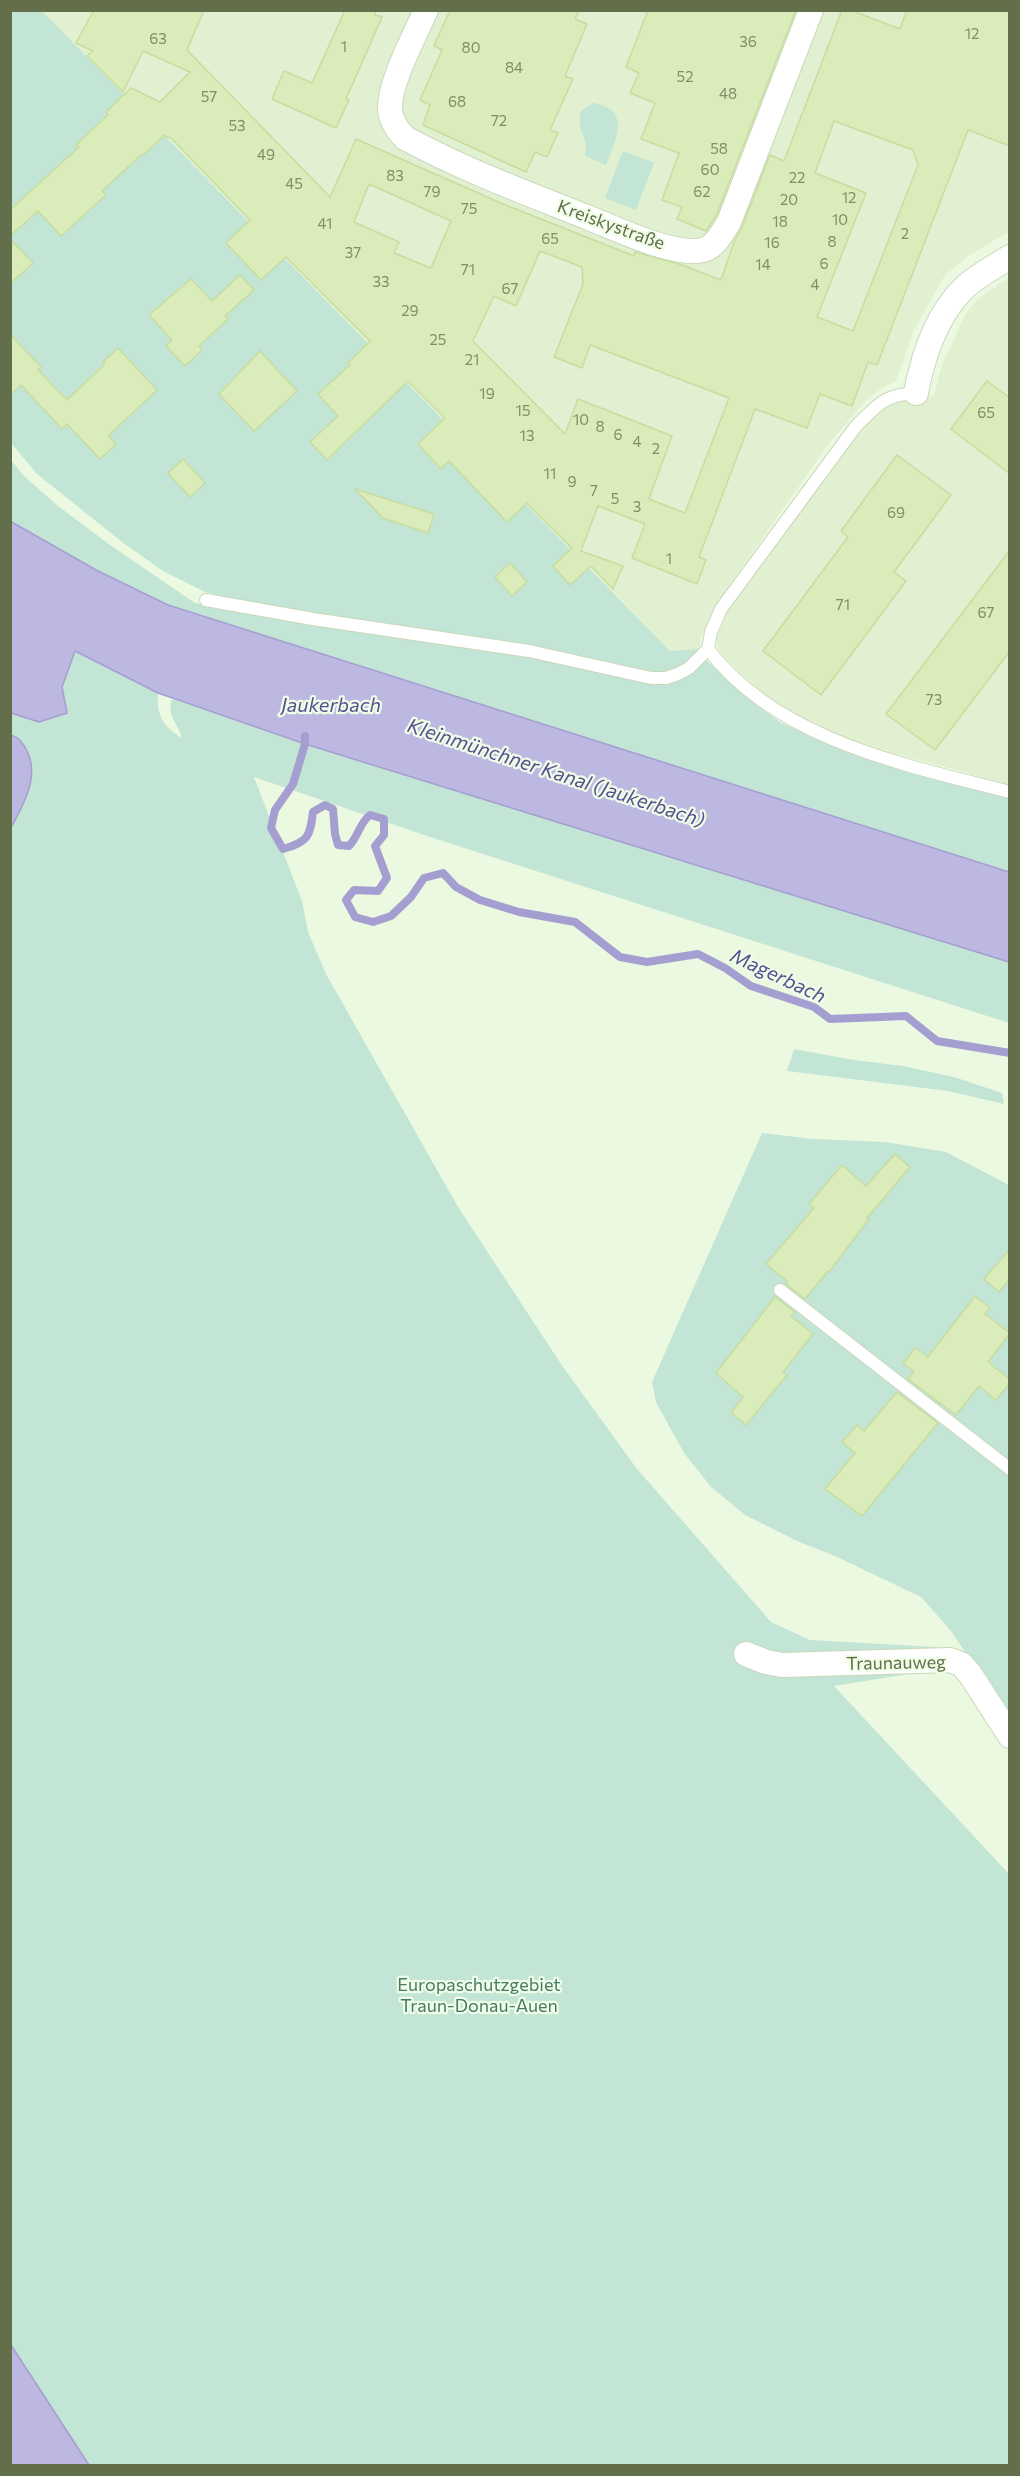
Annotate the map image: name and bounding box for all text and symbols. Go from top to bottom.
house number: 12 [965,25,979,43]
house number: 63 [149,30,167,48]
house number: 36 [739,33,757,51]
house number: 1 [341,38,347,56]
house number: 80 [462,39,480,57]
house number: 84 [505,59,523,77]
house number: 52 [677,68,693,86]
house number: 48 [719,85,737,103]
house number: 57 [201,88,217,106]
house number: 68 [448,93,466,111]
house number: 72 [491,112,507,130]
house number: 53 [228,117,246,135]
house number: 58 [710,140,728,158]
house number: 49 [257,146,275,164]
house number: 60 [701,161,719,179]
house number: 83 [386,167,404,185]
house number: 22 [789,169,805,187]
house number: 45 [285,175,303,193]
house number: 79 [424,183,440,201]
house number: 62 [693,183,711,201]
house number: 12 [842,189,856,207]
house number: 20 [780,191,798,209]
street label: Kreiskystraße [554,196,668,254]
house number: 75 [461,200,477,218]
house number: 10 [832,211,848,229]
house number: 18 [772,213,788,231]
house number: 41 [318,215,332,233]
house number: 2 [901,225,909,243]
house number: 65 [541,230,559,248]
house number: 8 [827,233,837,251]
house number: 16 [764,234,780,252]
house number: 37 [345,244,361,262]
house number: 6 [819,255,829,273]
house number: 14 [755,256,771,274]
house number: 71 [461,261,475,279]
house number: 33 [372,273,390,291]
house number: 4 [811,276,819,294]
house number: 67 [502,280,518,298]
house number: 29 [401,302,419,320]
house number: 25 [430,331,446,349]
house number: 21 [465,351,479,369]
house number: 19 [479,385,495,403]
house number: 15 [515,402,531,420]
house number: 65 [977,404,995,422]
house number: 10 [573,411,589,429]
house number: 8 [595,418,605,436]
house number: 6 [613,426,623,444]
house number: 13 [520,427,534,445]
house number: 4 [633,433,641,451]
house number: 2 [652,440,660,458]
house number: 11 [544,465,556,483]
house number: 9 [567,473,577,491]
house number: 7 [590,482,598,500]
house number: 5 [611,490,619,508]
house number: 3 [633,498,641,516]
house number: 69 [887,504,905,522]
house number: 1 [666,550,672,568]
house number: 71 [836,596,850,614]
house number: 67 [978,604,994,622]
house number: 73 [926,691,942,709]
water label: Jaukerbach [281,693,381,717]
water label: Kleinmünchner Kanal (Jaukerbach) [404,714,708,832]
water label: Magerbach [727,944,829,1008]
street label: Traunauweg [846,1651,946,1675]
park label: Europaschutzgebiet Traun-Donau-Auen [397,1974,561,2016]

